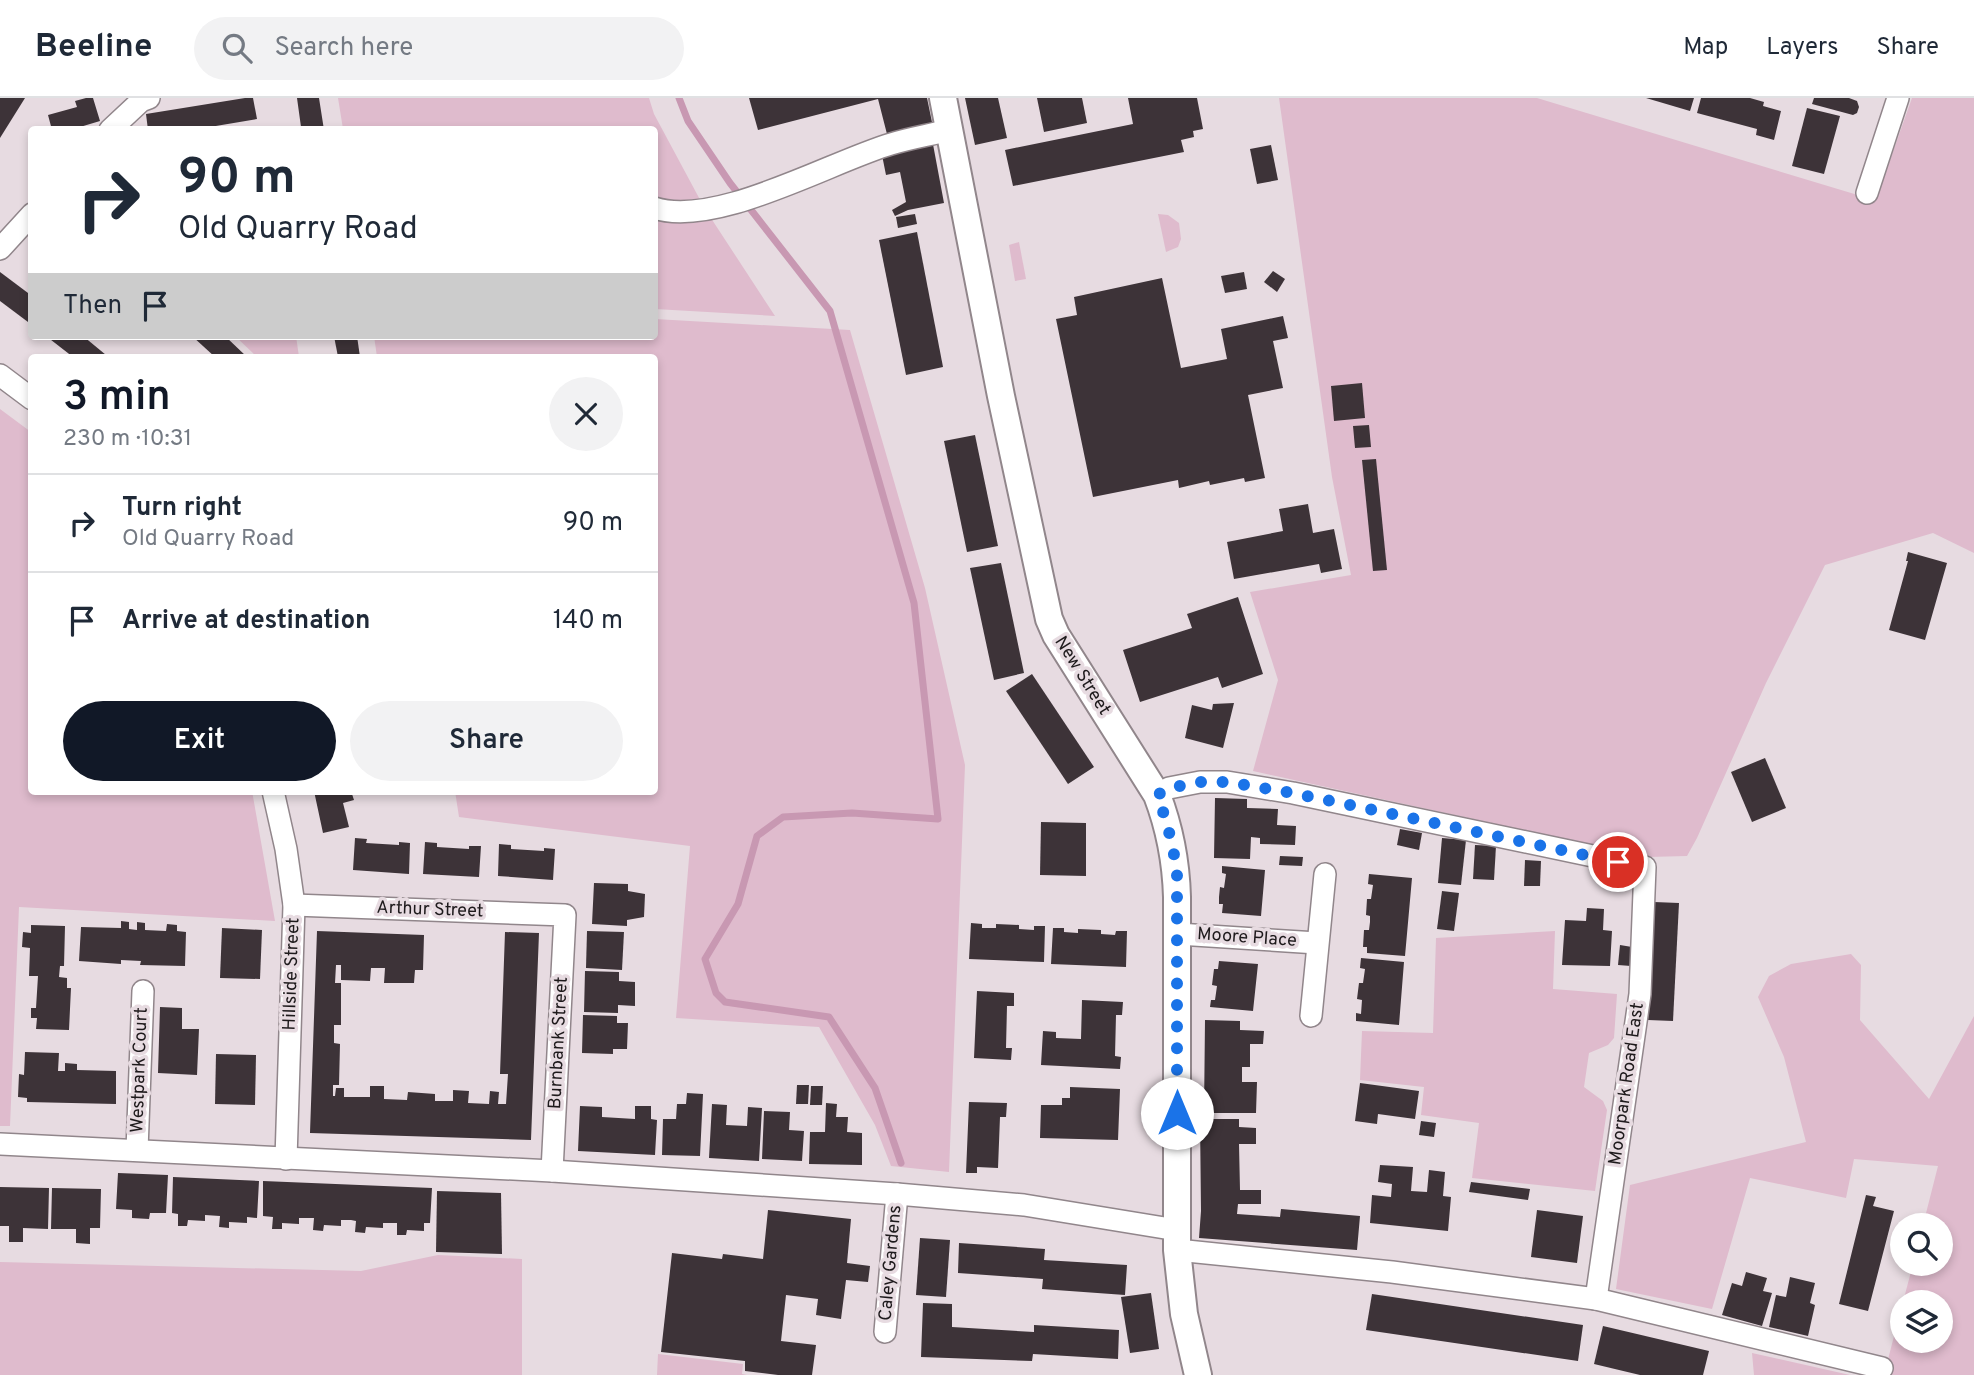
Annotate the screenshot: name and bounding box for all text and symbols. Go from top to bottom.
search box [194,17,684,80]
text: Beeline [35,27,152,69]
icon: search [218,29,256,67]
text: Search here [274,32,413,65]
text: Map [1683,33,1728,63]
text: Layers [1766,33,1838,63]
text: Share [1876,33,1939,63]
text: 90 m [178,149,296,211]
icon: right [63,154,154,245]
text: Old Quarry Road [178,210,418,250]
icon: arrive [136,287,174,325]
text: Then [63,290,122,323]
text: 3 min [63,372,171,425]
button: close [549,377,623,451]
text: 230 m · 10:31 [63,425,192,454]
text: Turn right [122,492,242,525]
icon: right [63,504,101,542]
text: 90 m [563,507,623,540]
text: Old Quarry Road [122,525,294,554]
icon: arrive [63,602,101,640]
text: Arrive at destination [122,605,370,638]
text: 140 m [553,605,623,638]
street label: New Street [1049,632,1115,720]
button: Exit [63,701,336,781]
button: Share [350,701,623,781]
pin [1588,832,1648,892]
icon: arrive [1599,843,1637,881]
street label: Arthur Street [376,897,484,923]
street label: Hillside Street [279,917,305,1031]
street label: Moore Place [1196,923,1298,953]
street label: Burnbank Street [544,976,574,1110]
street label: Moorpark Road East [1604,1001,1650,1167]
street label: Westpark Court [126,1007,154,1133]
position arrow [1140,1076,1214,1150]
street label: Caley Gardens [874,1204,908,1322]
map controls [1890,1213,1953,1353]
button: search [1890,1213,1953,1276]
button: layers [1890,1290,1953,1353]

